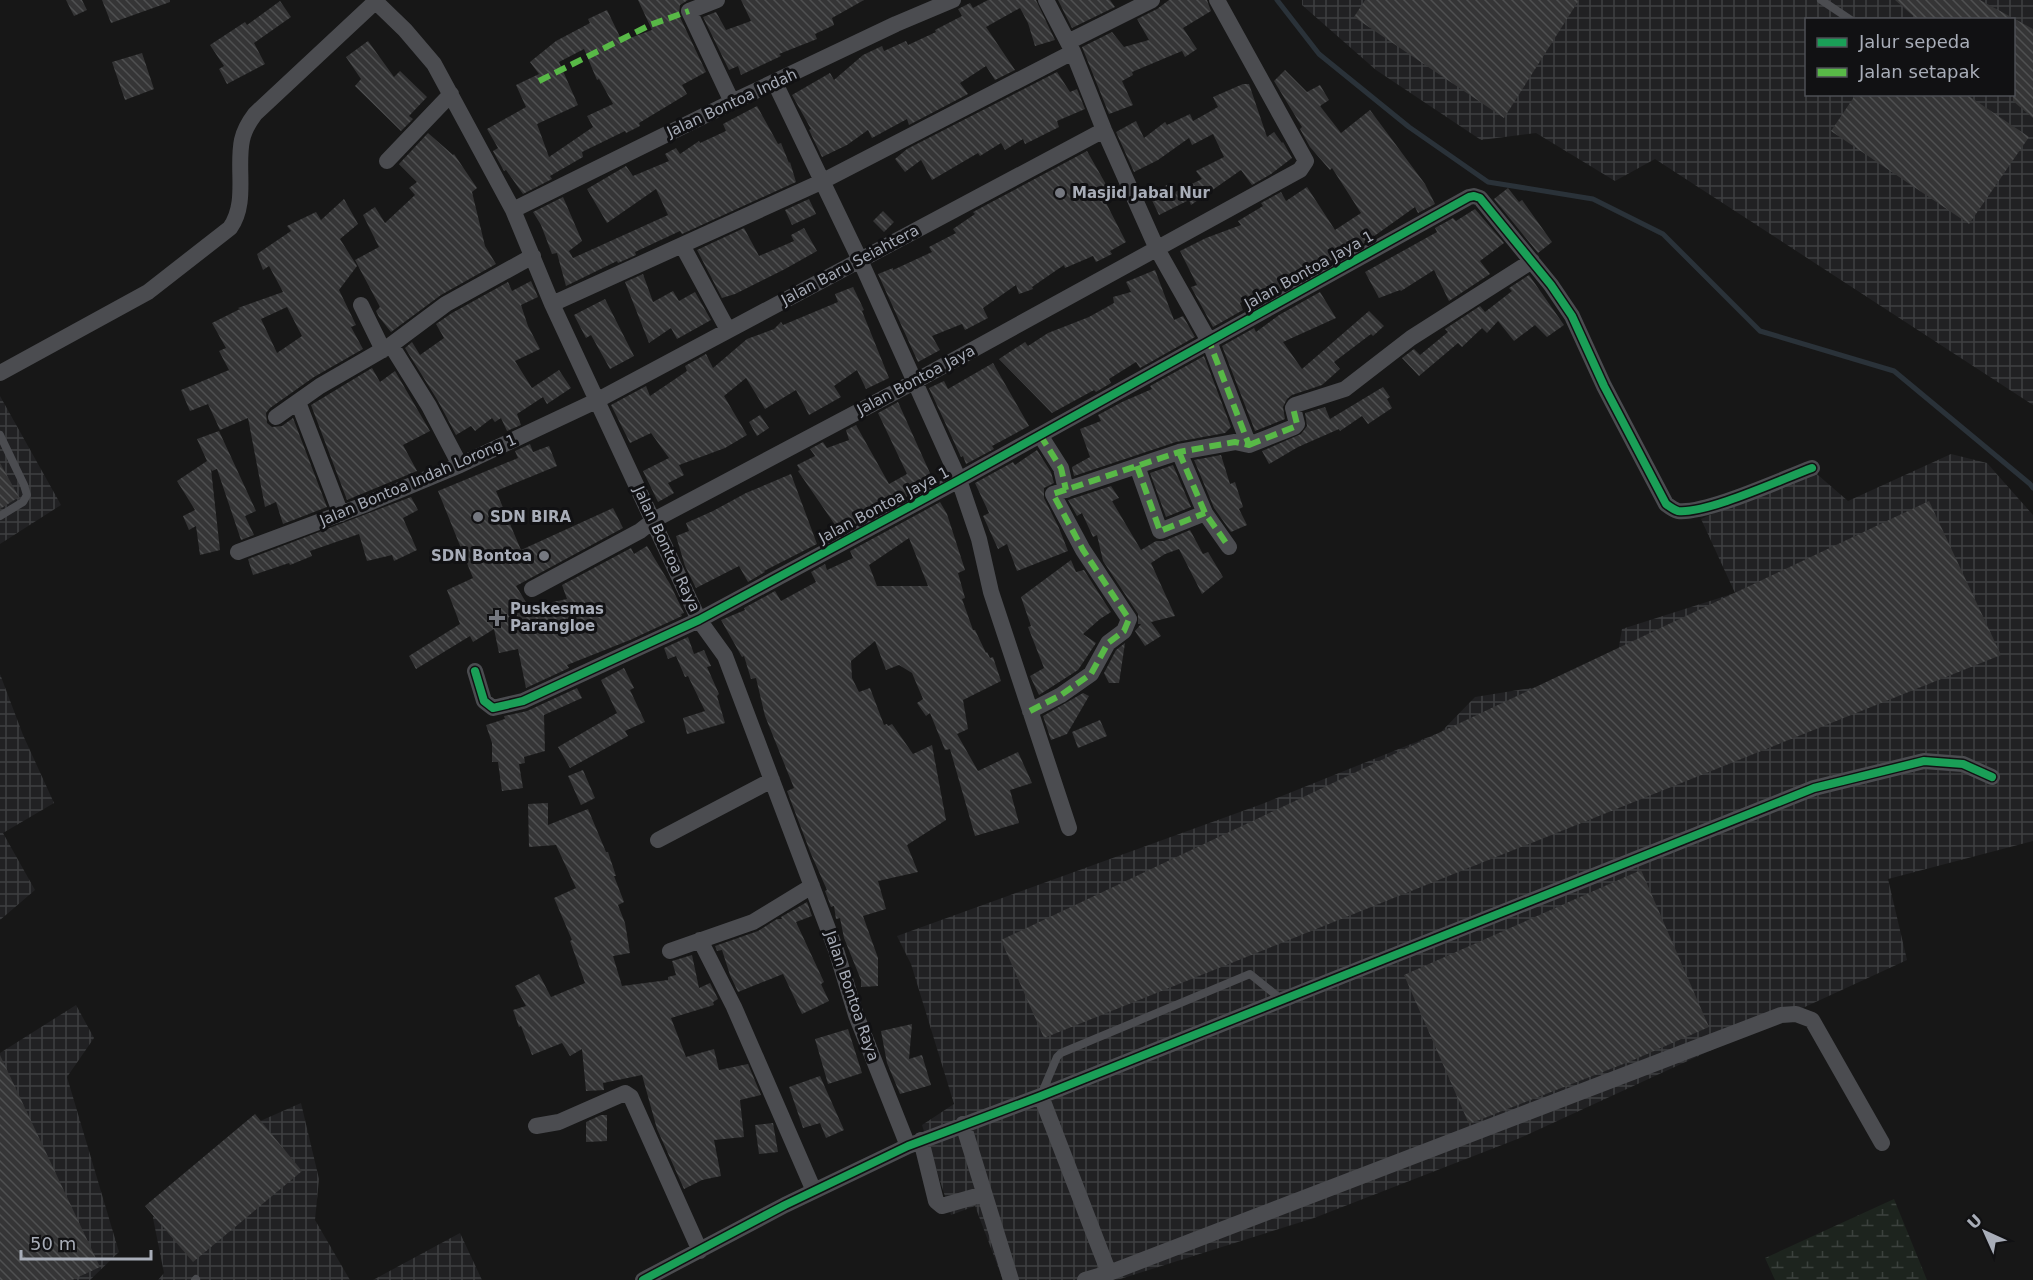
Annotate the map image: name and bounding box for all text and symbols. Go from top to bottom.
legend [1805,18,2015,96]
text: Jalur sepeda [1858,31,1970,52]
text: Jalan setapak [1858,61,1980,82]
street label: Jalan Bontoa Indah [663,65,800,141]
place label: Masjid Jabal Nur [1072,184,1210,202]
marker: Masjid Jabal Nur [1053,186,1067,200]
street label: Jalan Baru Seiahtera [777,221,922,309]
street label: Jalan Bontoa Jaya 1 [1240,227,1377,314]
street label: Jalan Bontoa Jaya [853,341,978,419]
street label: Jalan Bontoa Indah Lorong 1 [316,430,519,530]
street label: Jalan Bontoa Jaya 1 [815,463,952,548]
street label: Jalan Bontoa Raya [630,482,704,615]
place label: SDN BIRA [490,508,572,526]
marker: SDN BIRA [471,510,485,524]
place label: SDN Bontoa [431,547,532,565]
marker: SDN Bontoa [537,549,551,563]
place label: Puskesmas Parangloe [510,600,604,635]
marker: Puskesmas Parangloe [488,609,506,627]
street label: Jalan Bontoa Raya [821,928,883,1064]
north arrow [1955,1202,2015,1262]
text: U [1963,1210,1986,1233]
scale bar [21,1223,152,1261]
text: 50 m [30,1233,76,1254]

